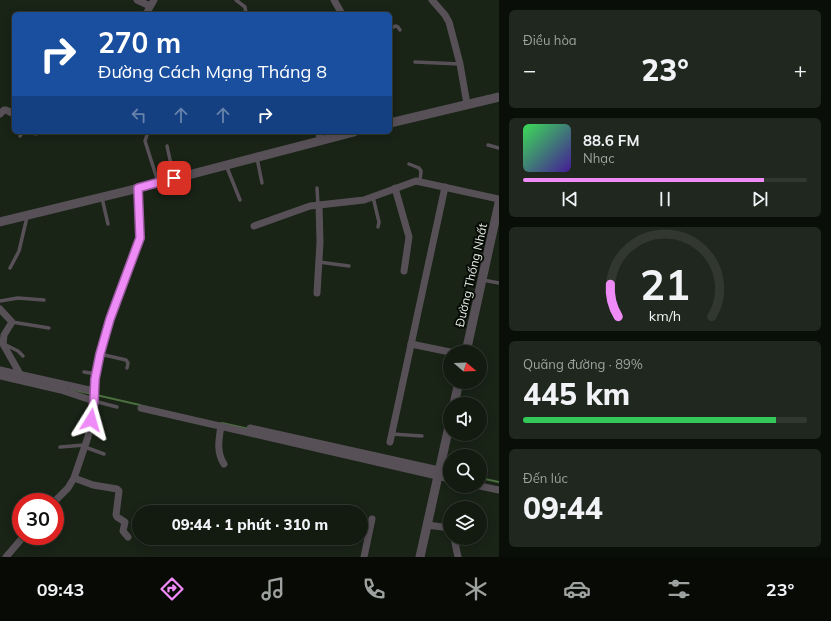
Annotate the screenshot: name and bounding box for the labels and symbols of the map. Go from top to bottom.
pin [157,161,191,195]
street label: Đường Thống Nhất [452,222,490,328]
north arrow [443,345,487,389]
position arrow [70,399,112,441]
speed limit sign: 30 [12,493,64,545]

